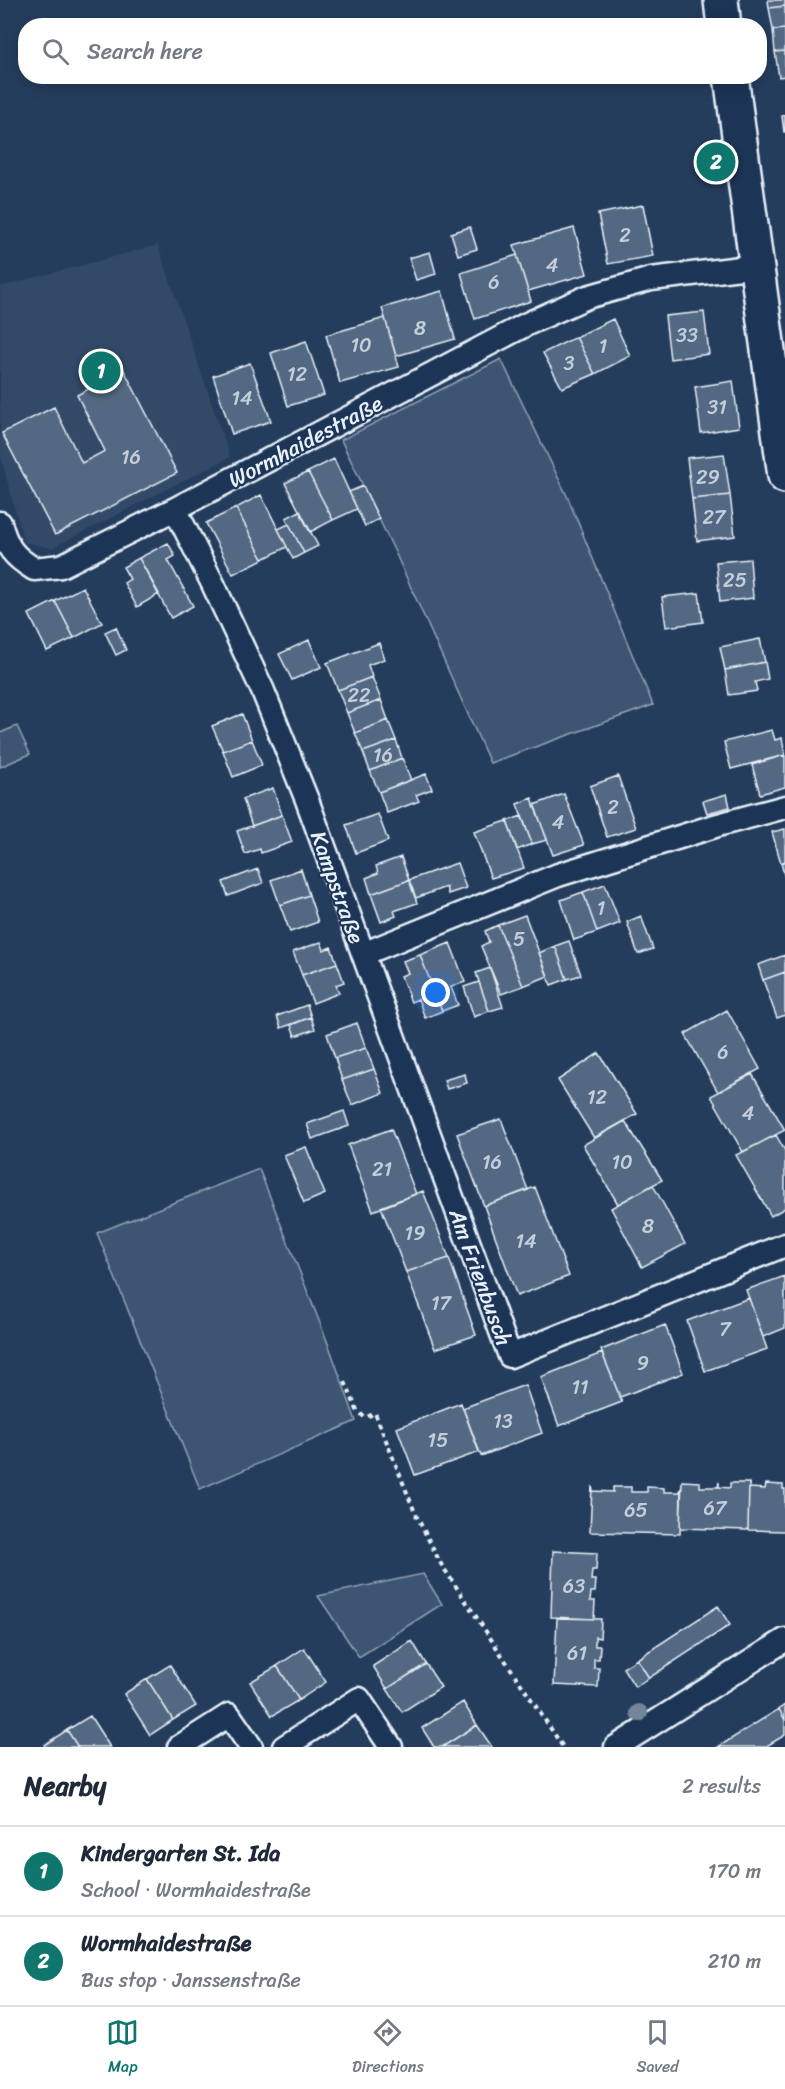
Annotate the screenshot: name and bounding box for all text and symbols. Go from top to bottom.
search box [18,18,767,84]
text: Search here [87,32,203,71]
icon: search [39,35,72,68]
pin: 2 [696,140,736,184]
house number: 2 [619,218,631,253]
house number: 4 [546,248,558,283]
house number: 6 [488,265,500,300]
house number: 8 [414,311,426,346]
house number: 33 [676,318,698,353]
house number: 10 [350,328,372,363]
house number: 1 [599,329,607,364]
house number: 3 [564,346,575,381]
pin: 1 [82,348,120,394]
house number: 12 [287,357,308,392]
house number: 14 [231,381,253,416]
street label: Wormhaidestraße [221,384,390,499]
house number: 31 [707,390,727,425]
house number: 16 [121,440,141,475]
house number: 29 [696,460,720,495]
house number: 27 [703,500,727,535]
house number: 25 [723,563,747,598]
house number: 22 [347,678,371,713]
house number: 16 [373,738,393,773]
house number: 2 [607,790,619,825]
house number: 4 [552,805,564,840]
street label: Kampstraße [299,825,376,949]
house number: 1 [597,891,605,926]
house number: 5 [513,922,525,957]
your location [421,978,450,1007]
house number: 6 [717,1035,729,1070]
house number: 12 [587,1080,608,1115]
house number: 4 [742,1096,754,1131]
house number: 16 [482,1145,502,1180]
house number: 10 [611,1145,633,1180]
house number: 21 [372,1152,392,1187]
street label: Am Frienbusch [437,1202,523,1351]
house number: 8 [642,1209,654,1244]
house number: 19 [405,1216,425,1251]
house number: 14 [515,1224,537,1259]
house number: 17 [431,1286,453,1321]
house number: 7 [719,1312,732,1347]
house number: 9 [637,1346,649,1381]
house number: 11 [571,1370,589,1405]
house number: 13 [493,1404,513,1439]
house number: 15 [428,1423,448,1458]
house number: 67 [704,1491,728,1526]
house number: 65 [624,1493,648,1528]
house number: 63 [563,1569,585,1604]
house number: 61 [567,1636,587,1671]
text: Nearby [24,1763,106,1809]
text: 2 results [682,1769,761,1804]
text: Kindergarten St. Ida [81,1834,280,1873]
text: 1 [39,1854,48,1889]
text: 170 m [708,1854,761,1889]
text: School · Wormhaidestraße [81,1873,311,1908]
text: Wormhaidestraße [81,1924,251,1963]
text: 2 [38,1944,49,1979]
text: 210 m [708,1944,761,1979]
text: Bus stop · Janssenstraße [81,1963,301,1998]
tab: Map [106,2016,139,2081]
tab: Directions [352,2016,424,2081]
tab: Saved [636,2016,679,2081]

